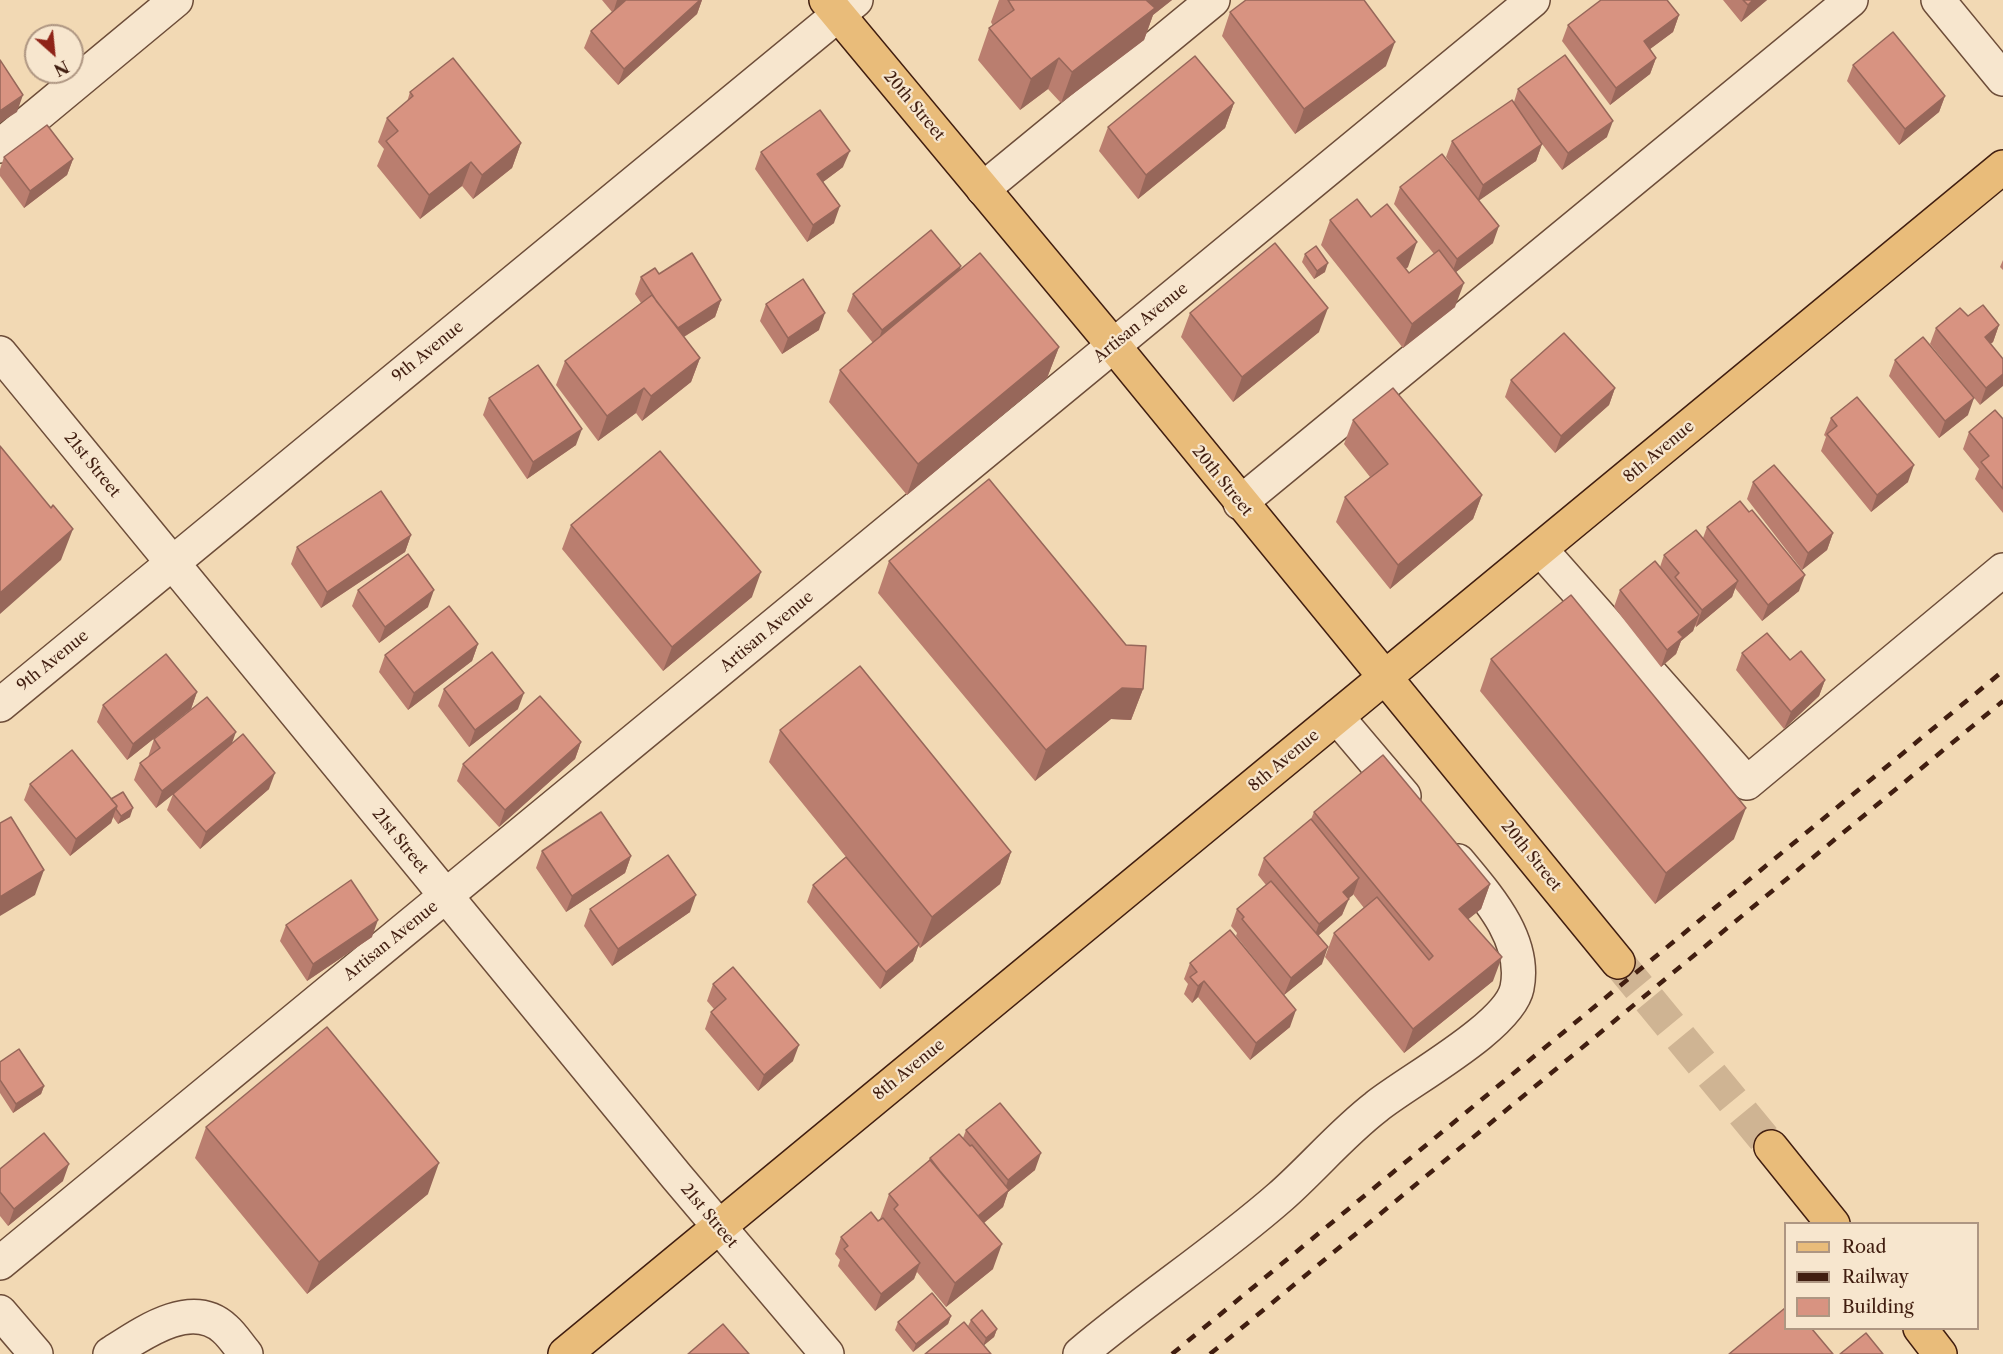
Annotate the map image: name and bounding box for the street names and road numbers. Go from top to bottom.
street label: 20th Street [879,67,949,145]
street label: Artisan Avenue [1090,279,1192,367]
street label: 9th Avenue [388,317,468,387]
street label: 8th Avenue [1620,417,1698,487]
street label: 21st Street [60,429,124,501]
street label: 20th Street [1188,442,1256,520]
street label: Artisan Avenue [717,587,817,677]
street label: 9th Avenue [13,626,93,696]
street label: 8th Avenue [1245,726,1323,796]
street label: 21st Street [368,805,432,877]
street label: 20th Street [1497,817,1565,895]
street label: Artisan Avenue [340,897,442,985]
street label: 8th Avenue [869,1035,949,1105]
street label: 21st Street [677,1180,741,1252]

